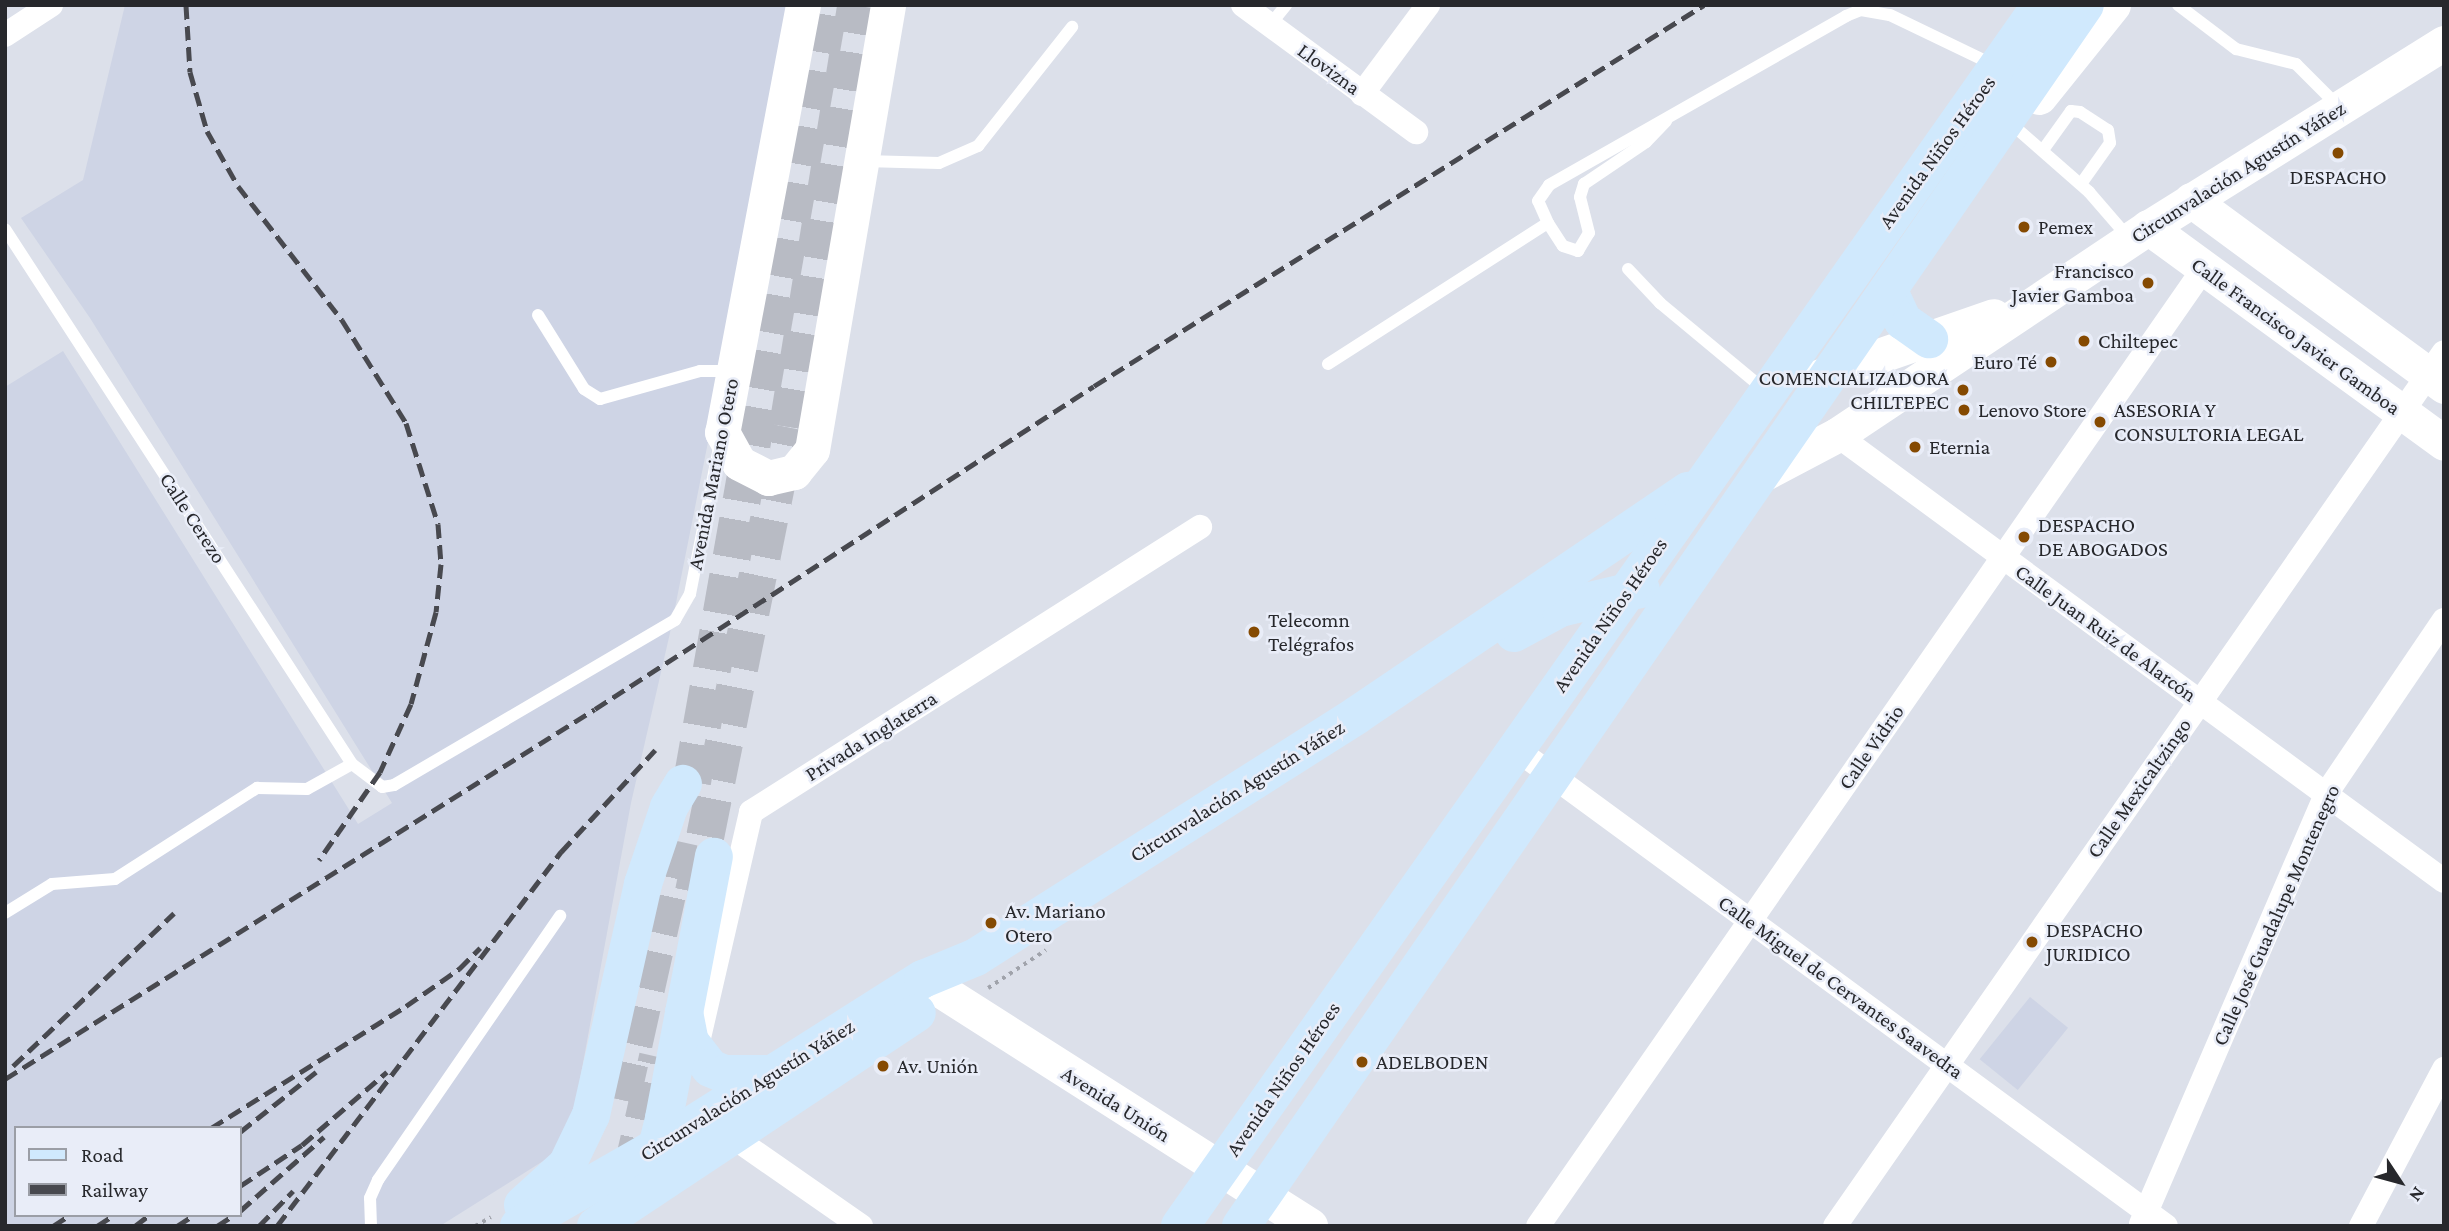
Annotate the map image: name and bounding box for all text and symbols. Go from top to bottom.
street label: Llovizna [1293,38,1365,100]
street label: Avenida Niños Héroes [1873,71,2001,233]
street label: Circunvalación Agustín Yáñez [2126,96,2350,248]
marker: DESPACHO [2330,145,2346,161]
place label: DESPACHO [2289,164,2387,190]
place label: Pemex [2038,214,2093,240]
marker: Pemex [2016,219,2032,235]
street label: Calle Francisco Javier Gamboa [2186,252,2406,420]
place label: Francisco Javier Gamboa [2012,258,2134,308]
marker: Francisco Javier Gamboa [2140,275,2156,291]
place label: Chiltepec [2098,328,2178,354]
marker: Chiltepec [2076,333,2092,349]
place label: Euro Té [1973,349,2037,375]
marker: Euro Té [2043,354,2059,370]
place label: COMENCIALIZADORA CHILTEPEC [1759,365,1949,415]
street label: Avenida Mariano Otero [682,376,744,572]
marker: COMENCIALIZADORA CHILTEPEC [1955,382,1971,398]
place label: Lenovo Store [1978,397,2087,423]
place label: ASESORIA Y CONSULTORIA LEGAL [2114,397,2303,447]
marker: Lenovo Store [1956,402,1972,418]
marker: ASESORIA Y CONSULTORIA LEGAL [2092,414,2108,430]
place label: Eternia [1929,434,1990,460]
marker: Eternia [1907,439,1923,455]
street label: Calle Cerezo [154,468,232,568]
place label: DESPACHO DE ABOGADOS [2038,512,2168,562]
marker: DESPACHO DE ABOGADOS [2016,529,2032,545]
street label: Avenida Niños Héroes [1547,533,1673,697]
street label: Calle Juan Ruiz de Alarcón [2010,559,2202,707]
place label: Telecomn Telégrafos [1268,607,1354,657]
marker: Telecomn Telégrafos [1246,624,1262,640]
street label: Privada Inglaterra [800,685,942,787]
street label: Calle Vidrio [1833,700,1909,794]
street label: Calle Mexicaltzingo [2081,713,2197,863]
street label: Circunvalación Agustín Yáñez [1125,715,1349,867]
street label: Calle José Guadalupe Montenegro [2207,780,2345,1050]
street label: Calle Miguel de Cervantes Saavedra [1714,890,1968,1084]
place label: Av. Mariano Otero [1005,898,1106,948]
marker: Av. Mariano Otero [983,915,999,931]
place label: DESPACHO JURIDICO [2046,917,2143,967]
marker: DESPACHO JURIDICO [2024,934,2040,950]
street label: Avenida Niños Héroes [1220,997,1346,1161]
street label: Circunvalación Agustín Yáñez [635,1014,859,1166]
place label: ADELBODEN [1376,1049,1489,1075]
place label: Av. Unión [897,1053,978,1079]
marker: ADELBODEN [1354,1054,1370,1070]
marker: Av. Unión [875,1058,891,1074]
street label: Avenida Unión [1057,1061,1175,1147]
legend [14,1126,242,1217]
text: Road [81,1143,124,1167]
north arrow [2365,1147,2435,1217]
text: Railway [81,1178,148,1202]
text: N [2405,1183,2430,1206]

